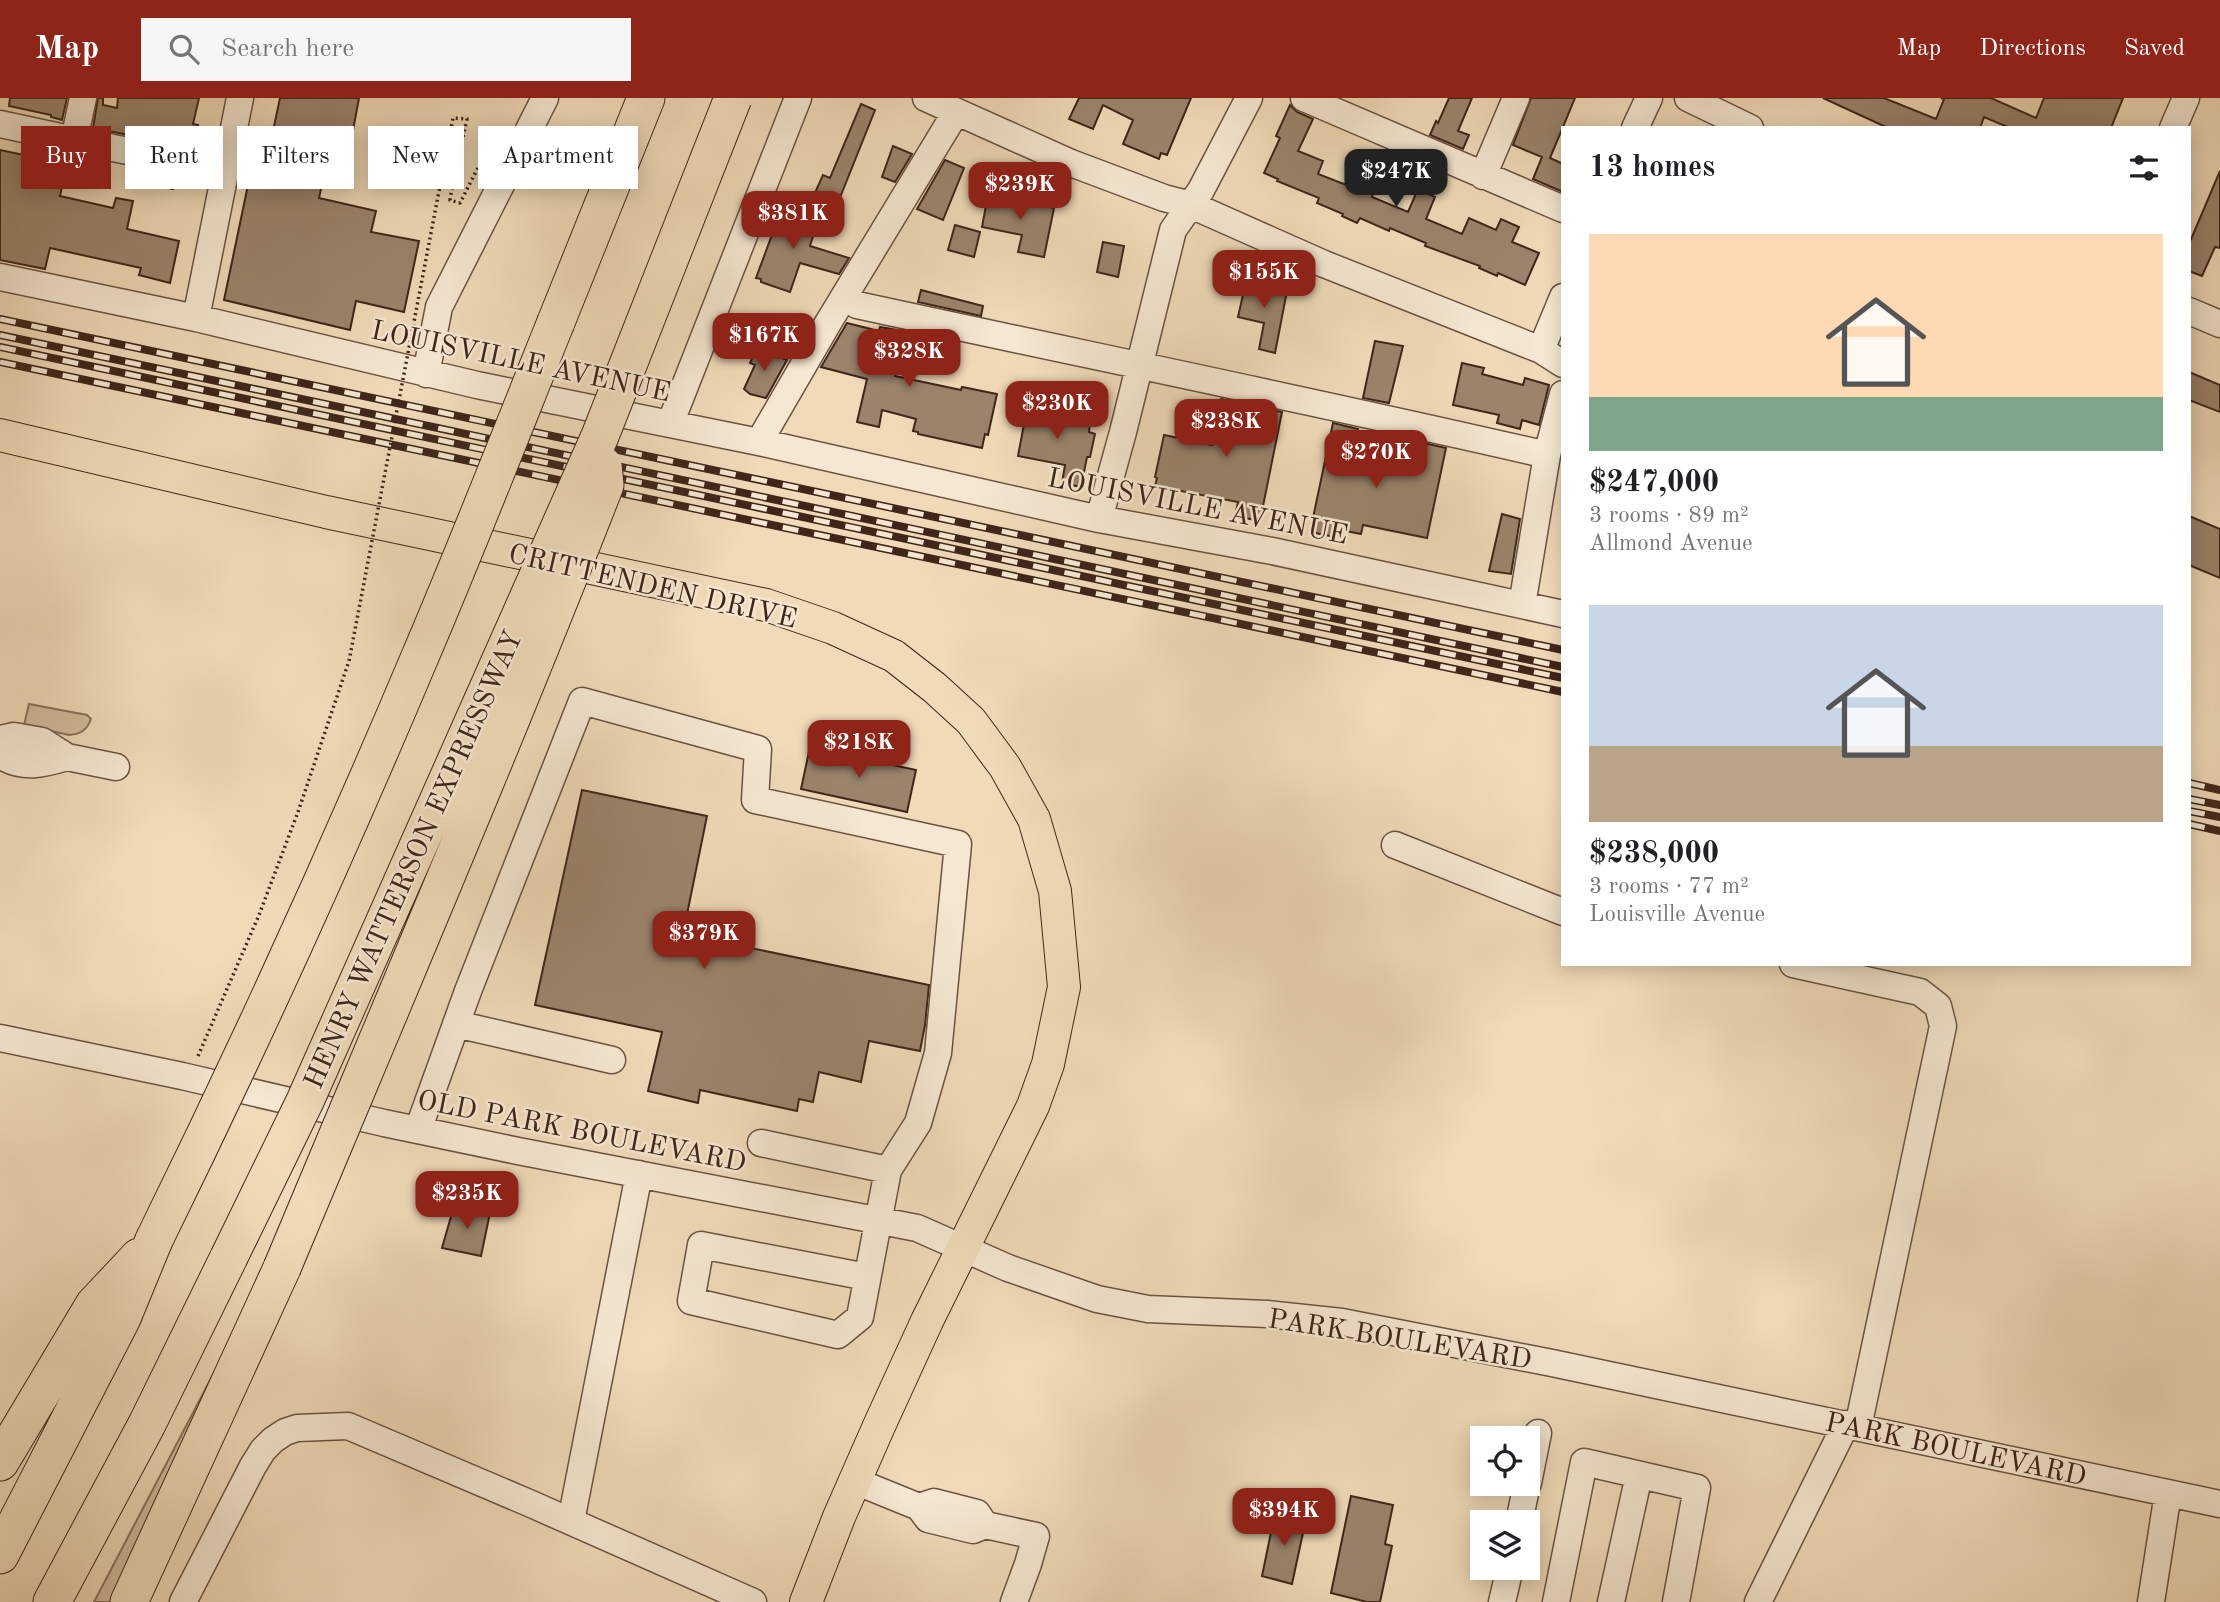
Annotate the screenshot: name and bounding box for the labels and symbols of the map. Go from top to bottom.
pin: $247K [1347,150,1445,209]
pin: $239K [971,162,1069,222]
pin: $381K [744,192,842,251]
pin: $155K [1215,250,1313,310]
pin: $167K [715,314,813,373]
street label: LOUISVILLE AVENUE [368,317,673,408]
pin: $328K [860,330,958,389]
pin: $230K [1008,382,1106,441]
pin: $238K [1177,400,1275,459]
pin: $270K [1327,430,1425,490]
street label: LOUISVILLE AVENUE [1045,465,1350,551]
street label: CRITTENDEN DRIVE [505,541,799,635]
street label: HENRY WATTERSON EXPRESSWAY [301,627,529,1093]
pin: $218K [810,720,908,780]
pin: $379K [655,912,753,971]
street label: OLD PARK BOULEVARD [415,1087,748,1179]
pin: $235K [418,1172,516,1231]
street label: PARK BOULEVARD [1266,1306,1533,1376]
street label: PARK BOULEVARD [1822,1410,2089,1492]
pin: $394K [1235,1488,1333,1548]

